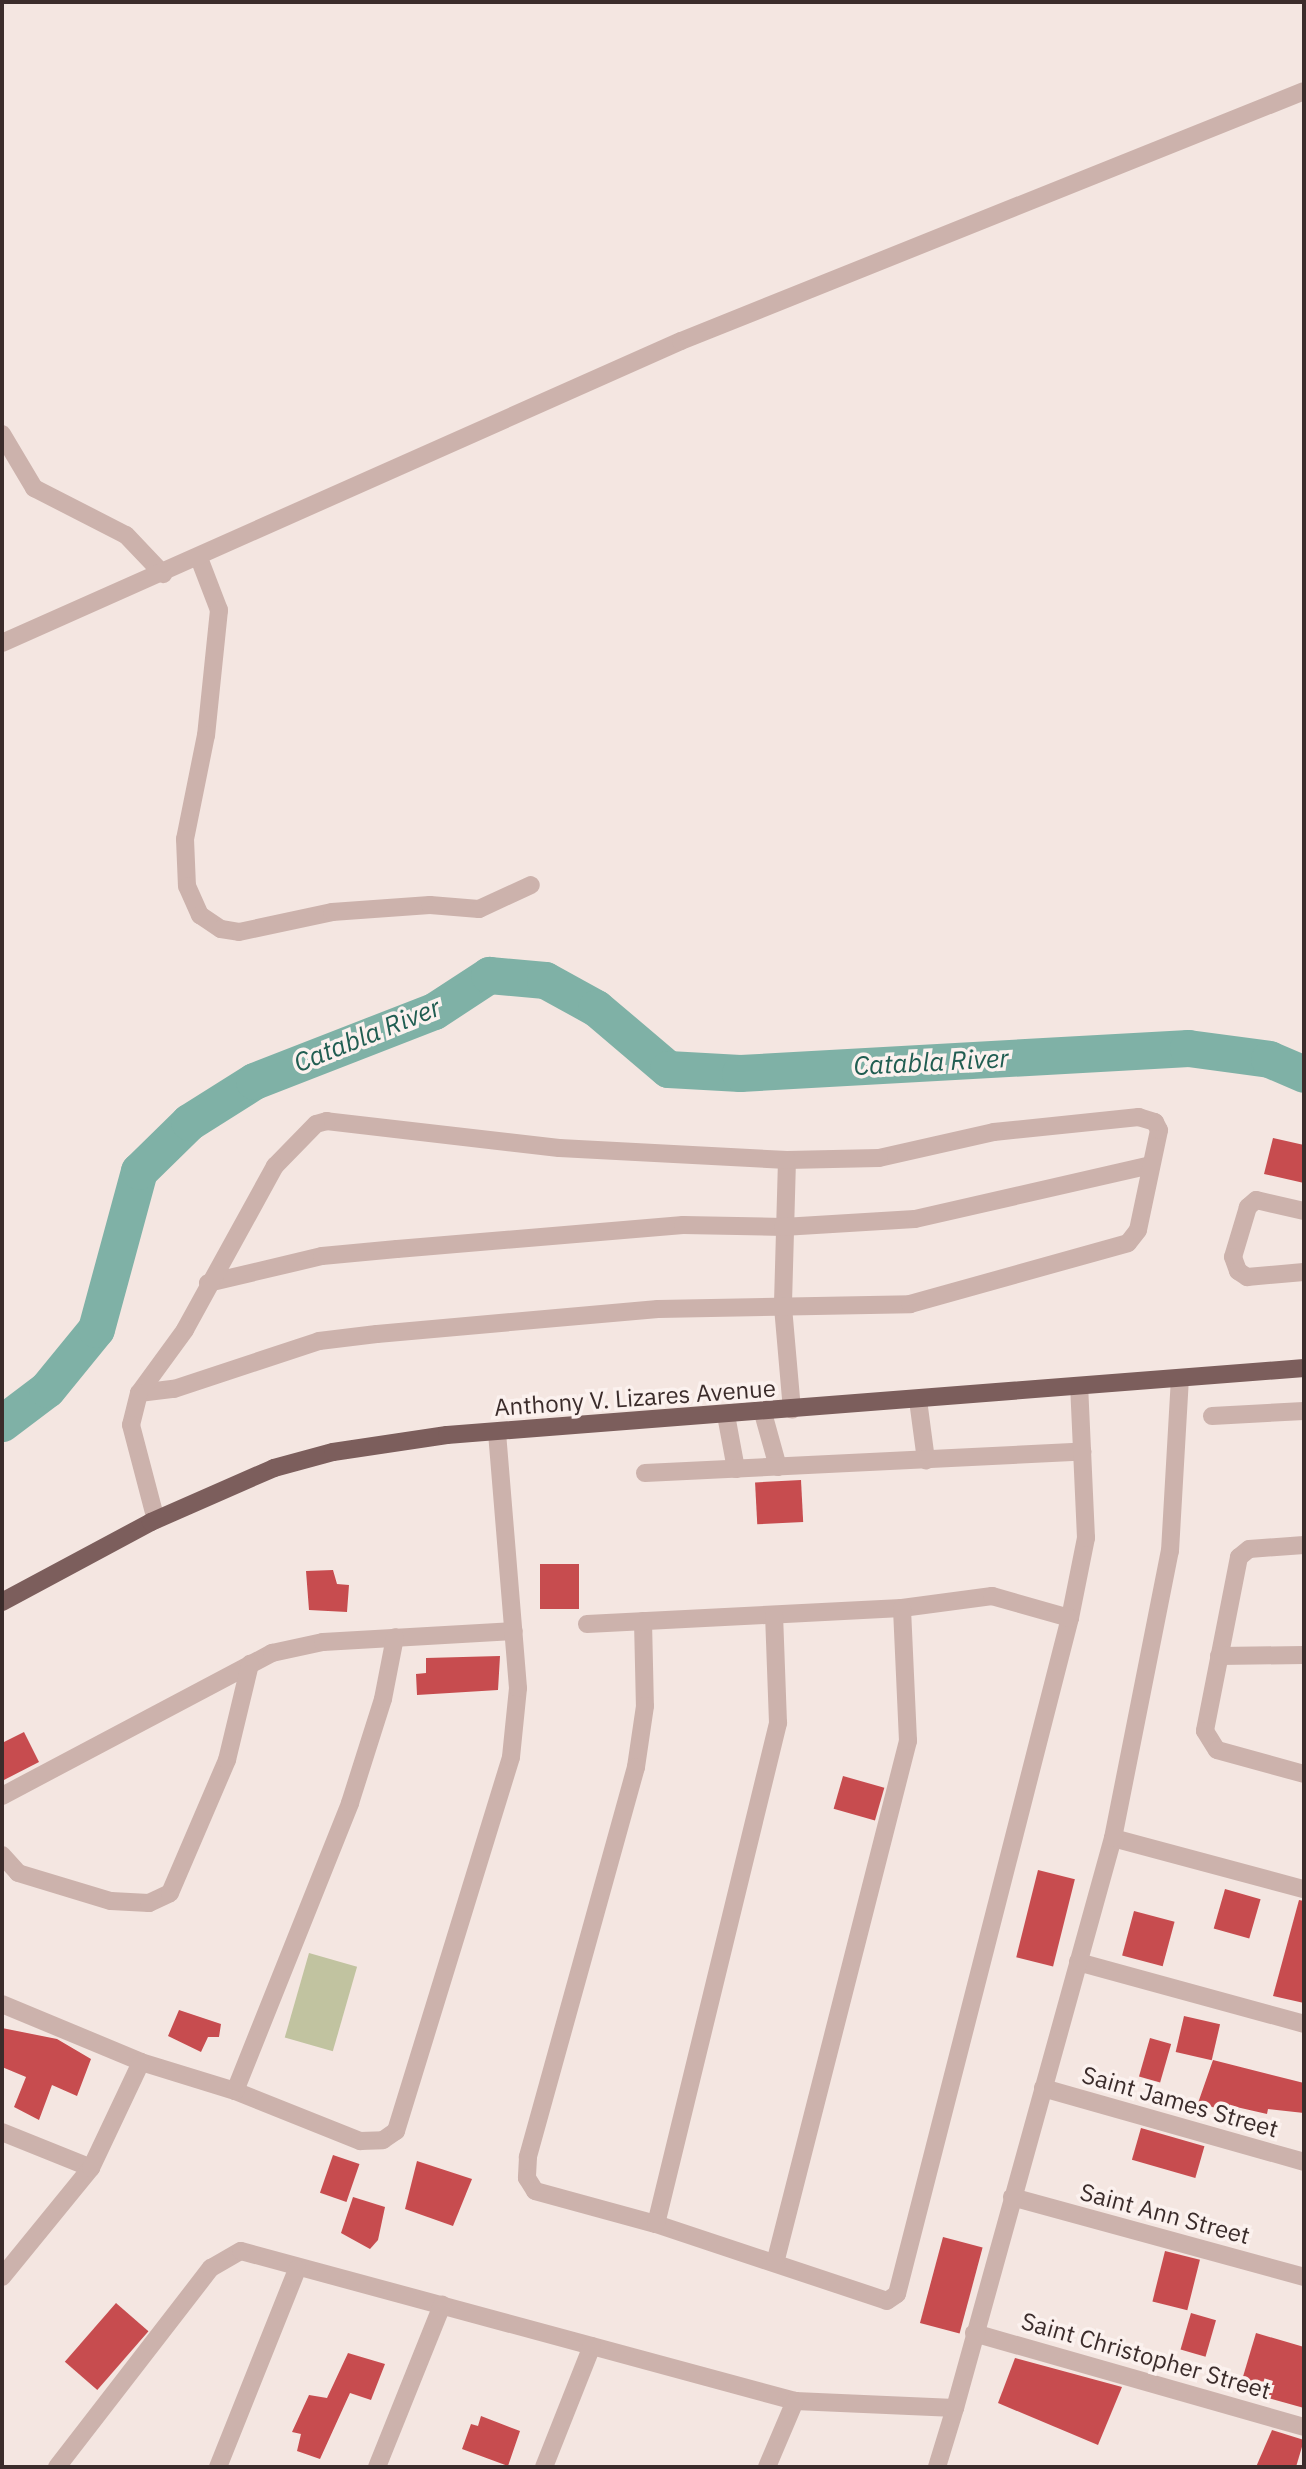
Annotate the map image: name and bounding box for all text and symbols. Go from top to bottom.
water label: Catabla River [289,991,445,1079]
water label: Catabla River [853,1042,1009,1082]
street label: Anthony V. Lizares Avenue [493,1374,777,1422]
street label: Saint James Street [1079,2060,1281,2144]
street label: Saint Ann Street [1077,2177,1253,2251]
street label: Saint Christopher Street [1018,2307,1274,2405]

